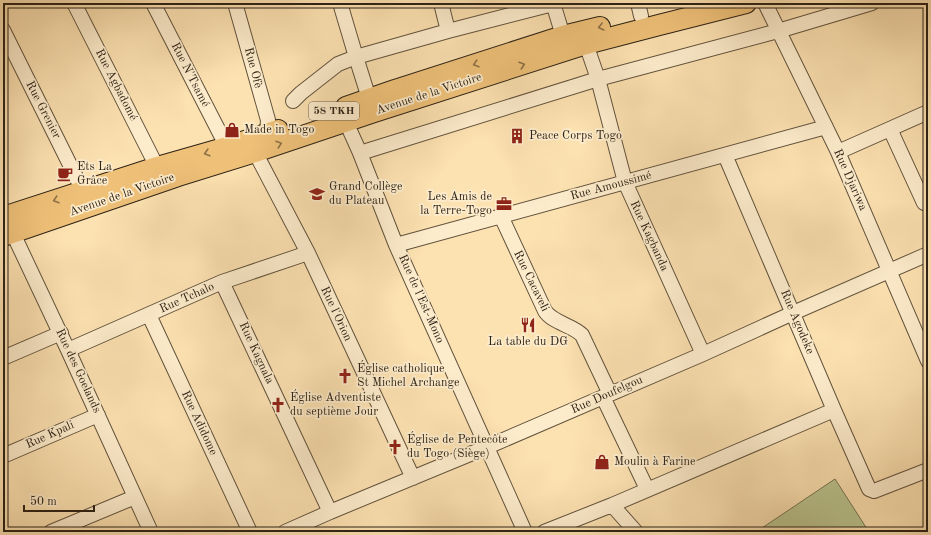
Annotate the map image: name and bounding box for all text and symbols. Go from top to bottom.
one-way arrow [598,22,604,30]
street label: Rue N'Tsamé [169,41,212,110]
street label: Rue Ofè [242,46,264,90]
street label: Rue Agbadomé [93,47,139,123]
one-way arrow [473,59,480,68]
one-way arrow [519,61,526,70]
street label: Avenue de la Victoire [375,71,484,117]
street label: Rue Grenier [23,79,63,141]
road number: 58 TKH [309,102,359,120]
shop icon: Made in Togo [223,121,241,139]
place label: Made in Togo [244,124,314,136]
building icon: Peace Corps Togo [508,127,526,145]
place label: Peace Corps Togo [529,130,622,142]
one-way arrow [275,140,282,149]
street label: Rue Djariwa [831,147,869,213]
one-way arrow [203,148,210,157]
place label: Ets La Grâce [77,161,112,187]
cafe icon: Ets La Grâce [56,165,74,183]
street label: Rue Amoussimé [569,169,653,203]
street label: Avenue de la Victoire [68,171,176,219]
place label: Grand Collège du Plateau [329,181,403,207]
school or university icon: Grand Collège du Plateau [308,185,326,203]
place label: Les Amis de la Terre-Togo [420,191,492,217]
one-way arrow [52,195,59,203]
office icon: Les Amis de la Terre-Togo [495,195,513,213]
street label: Rue Kagbanda [627,199,671,273]
street label: Rue Cacaveli [511,249,551,313]
street label: Rue de l'Est-Mono [396,253,446,345]
street label: Rue Tchalo [158,281,216,315]
street label: Rue l'Orion [318,285,354,344]
street label: Rue Agodeke [778,288,816,357]
restaurant icon: La table du DG [519,316,537,334]
street label: Rue Kagnala [236,320,276,386]
street label: Rue des Goelands [53,327,103,415]
place label: La table du DG [488,336,568,348]
place label: Église catholique St Michel Archange [357,360,460,389]
church icon: Église catholique St Michel Archange [336,367,354,385]
street label: Rue Doufelgou [569,374,645,416]
street label: Rue Adidome [179,389,219,458]
place label: Église Adventiste du septième Jour [290,389,381,418]
church icon: Église Adventiste du septième Jour [269,396,287,414]
street label: Rue Kpali [24,419,76,451]
place label: Église de Pentecôte du Togo (Siège) [407,431,508,460]
church icon: Église de Pentecôte du Togo (Siège) [386,438,404,456]
shop icon: Moulin à Farine [593,453,611,471]
place label: Moulin à Farine [614,456,696,468]
scale bar [24,487,94,513]
text: 50 m [30,495,57,508]

